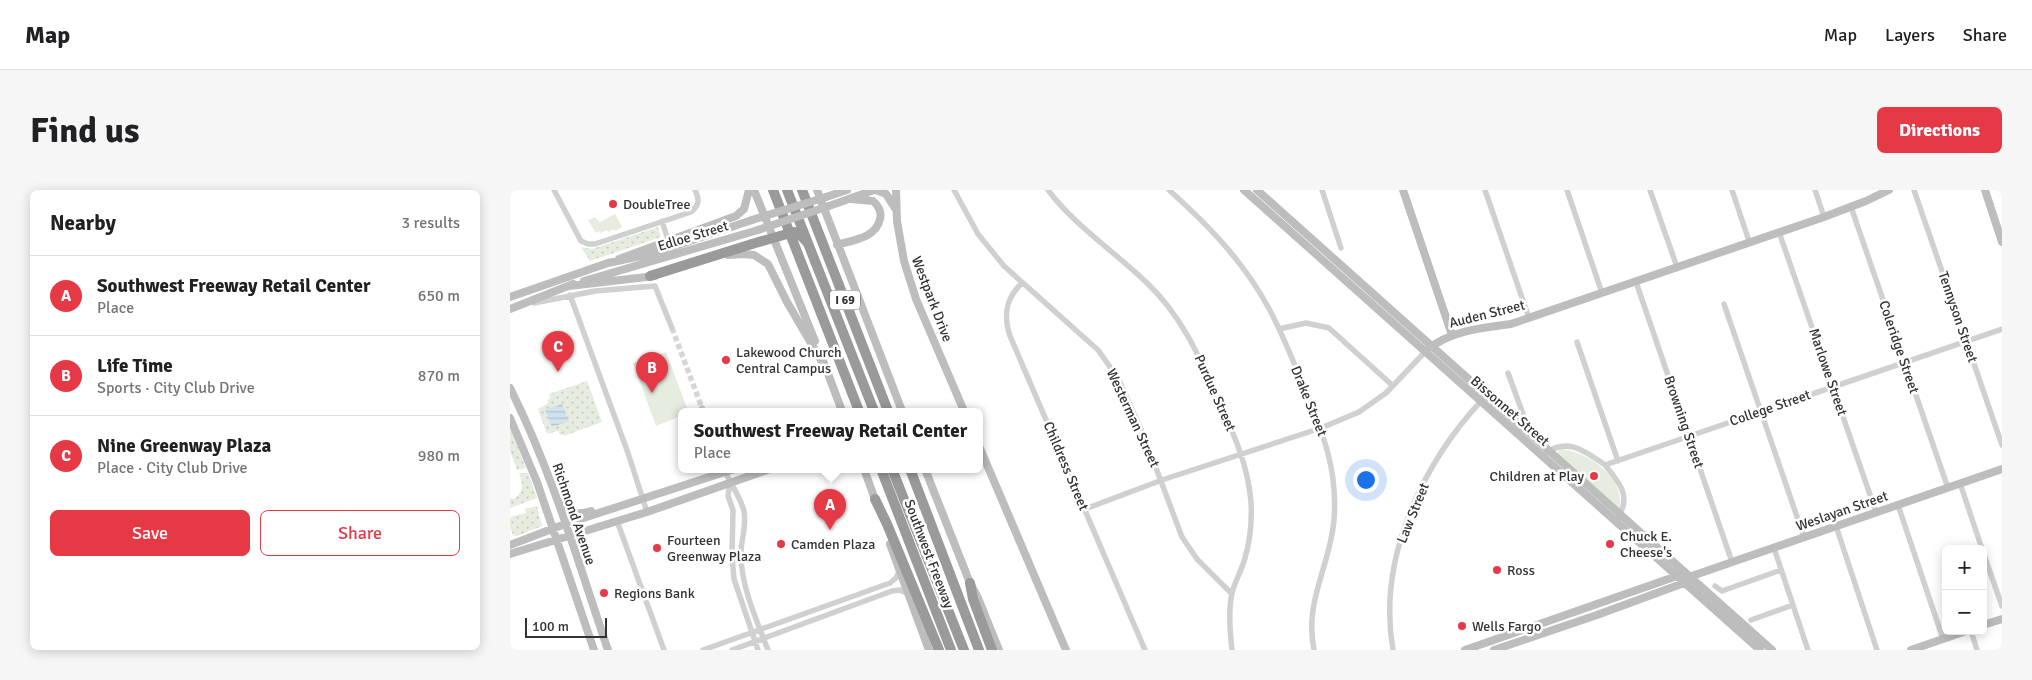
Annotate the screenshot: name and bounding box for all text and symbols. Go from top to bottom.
text: Map [25,20,70,50]
text: Map [1824,24,1857,46]
text: Layers [1885,24,1935,46]
text: Share [1963,24,2007,46]
button: Directions [1877,107,2002,153]
text: Find us [30,109,140,152]
place label: DoubleTree [623,196,690,213]
marker: DoubleTree [607,198,619,210]
text: Nearby [50,210,116,236]
text: 3 results [401,213,460,233]
street label: Edloe Street [656,217,730,255]
street label: Westpark Drive [908,254,956,344]
street label: Tennyson Street [1935,269,1982,365]
text: Southwest Freeway Retail Center [97,274,371,298]
text: A [61,286,71,306]
text: 650 m [418,286,460,306]
road number: I 69 [830,290,860,310]
street label: Auden Street [1447,296,1527,332]
text: Place [97,298,134,318]
street label: Coleridge Street [1875,298,1923,396]
street label: Marlowe Street [1805,326,1851,418]
pin: C [542,331,574,372]
place label: Lakewood Church Central Campus [736,344,842,377]
pin: B [636,352,668,393]
street label: Purdue Street [1191,352,1239,434]
text: Life Time [97,354,173,378]
marker: Lakewood Church Central Campus [720,354,732,366]
street label: Drake Street [1287,363,1331,439]
text: B [61,366,71,386]
text: 870 m [418,366,460,386]
street label: Westerman Street [1103,366,1163,470]
street label: Bissonnet Street [1467,372,1553,450]
street label: Browning Street [1660,374,1708,470]
text: Sports · City Club Drive [97,378,255,398]
street label: College Street [1727,386,1813,430]
popup [678,408,983,473]
text: Southwest Freeway Retail Center [694,419,967,443]
street label: Childress Street [1040,419,1092,513]
text: Nine Greenway Plaza [97,434,271,458]
text: Place [694,443,731,463]
text: C [61,446,71,466]
text: 980 m [418,446,460,466]
text: Place · City Club Drive [97,458,247,478]
street label: Richmond Avenue [549,461,599,567]
your location [1353,467,1379,493]
place label: Children at Play [1490,468,1584,485]
marker: Children at Play [1588,470,1600,482]
street label: Law Street [1393,480,1433,546]
street label: Weslayan Street [1794,487,1890,535]
pin: A [814,489,846,530]
street label: Southwest Freeway [900,497,958,611]
button: Save [50,510,250,556]
button: Share [260,510,460,556]
place label: Chuck E. Cheese's [1620,528,1672,561]
place label: Fourteen Greenway Plaza [667,532,761,565]
place label: Camden Plaza [791,536,875,553]
marker: Camden Plaza [775,538,787,550]
marker: Chuck E. Cheese's [1604,538,1616,550]
marker: Fourteen Greenway Plaza [651,542,663,554]
map controls [1942,545,1987,635]
button: + [1942,545,1987,590]
place label: Ross [1507,562,1535,579]
marker: Ross [1491,564,1503,576]
place label: Regions Bank [614,585,695,602]
marker: Regions Bank [598,587,610,599]
button: − [1942,590,1987,635]
scale bar [525,615,608,638]
text: 100 m [532,618,569,635]
place label: Wells Fargo [1472,618,1541,635]
marker: Wells Fargo [1456,620,1468,632]

